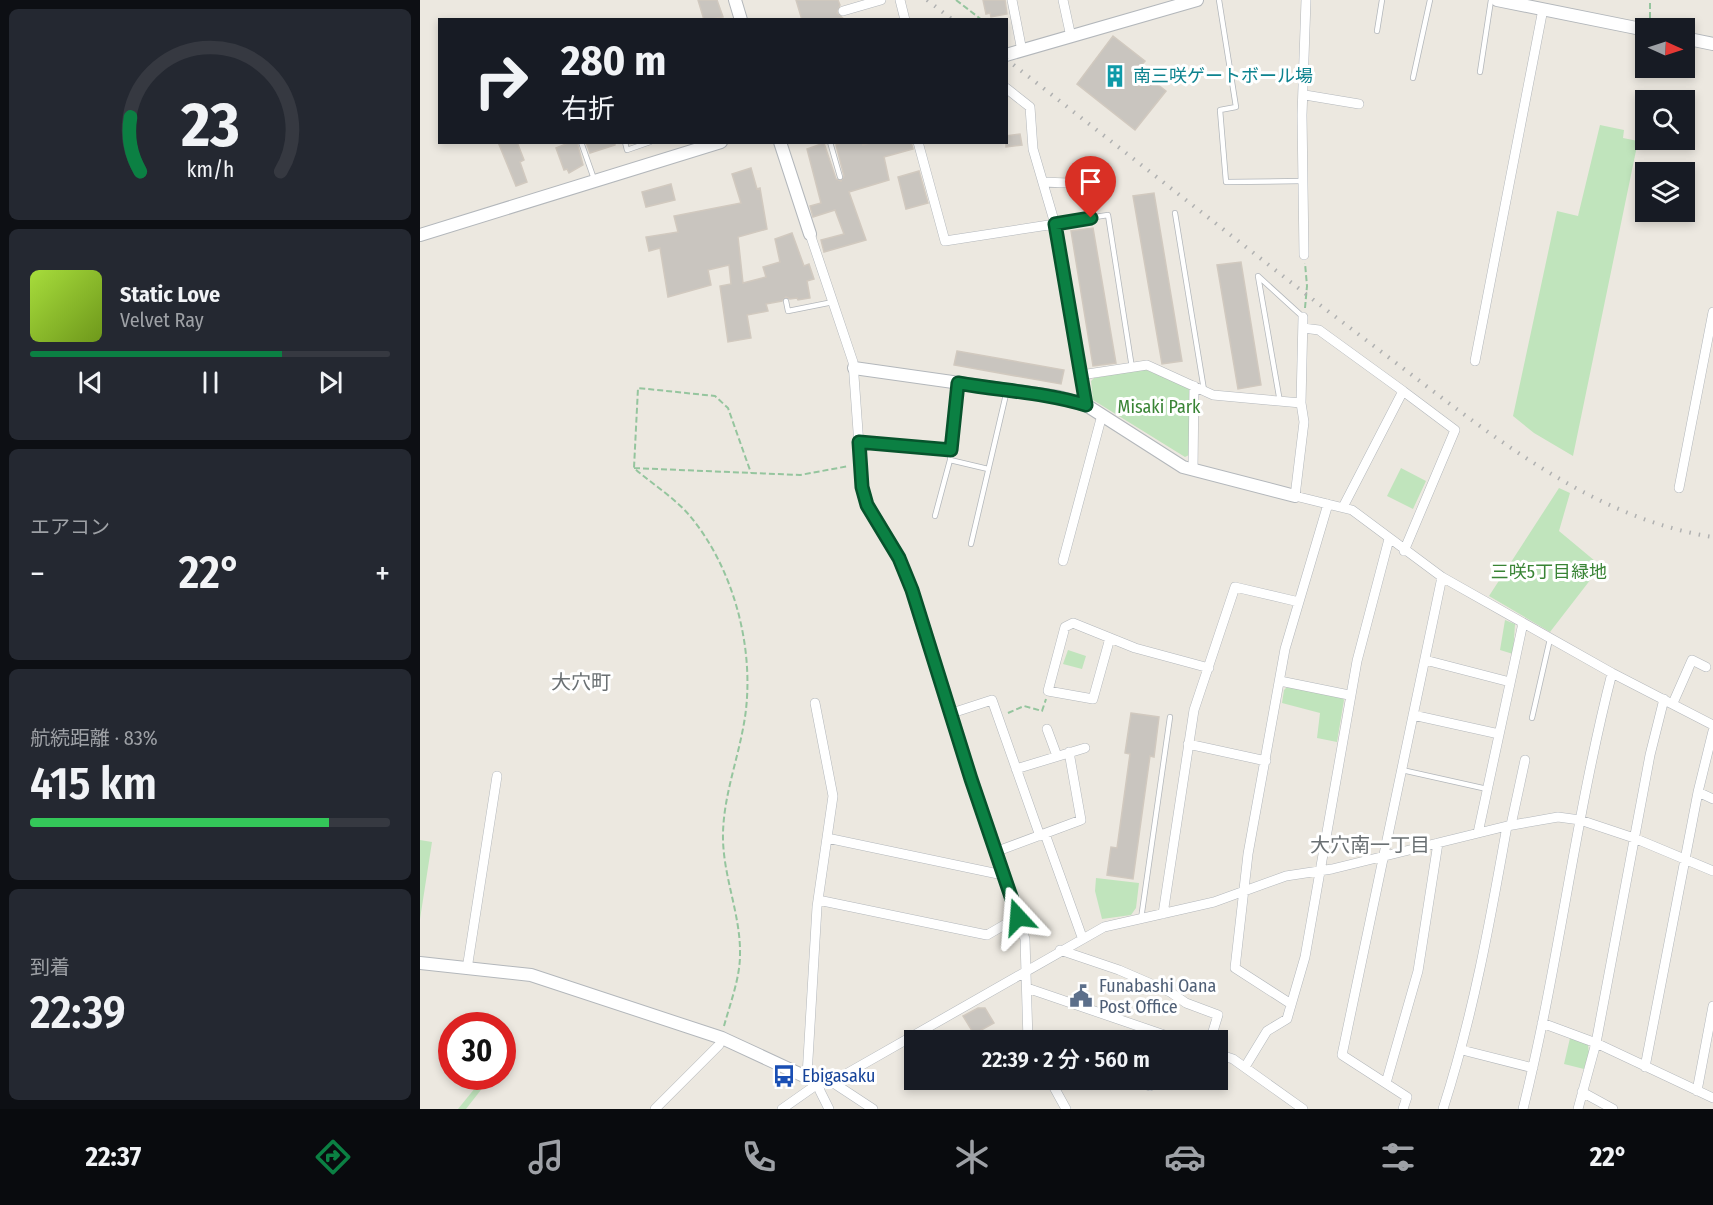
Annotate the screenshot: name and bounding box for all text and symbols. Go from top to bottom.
north arrow [1635,18,1695,78]
map controls [1635,18,1695,222]
text: 280 m [561,36,666,86]
icon: right [462,42,540,120]
building icon: 南三咲ゲートボール場 [1102,63,1128,89]
place label: 南三咲ゲートボール場 [1133,65,1313,87]
text: 23 [180,88,239,163]
button: search [1635,90,1695,150]
text: 右折 [561,93,615,125]
pin [1065,156,1116,218]
text: km/h [186,157,234,183]
button: layers [1635,162,1695,222]
icon: arrive [1074,165,1107,198]
text: Static Love [120,281,220,308]
text: Velvet Ray [120,308,204,332]
icon: previous [74,366,107,399]
icon: pause [194,366,227,399]
icon: next [314,366,347,399]
park label: Misaki Park [1118,396,1201,418]
text: エアコン [30,515,110,539]
text: 22° [179,546,241,600]
text: − [30,554,45,594]
text: + [375,554,390,594]
park label: 三咲5丁目緑地 [1491,561,1607,583]
district label: 大穴町 [551,670,611,694]
text: 航続距離 · 83% [30,726,158,750]
text: 415 km [30,757,157,811]
district label: 大穴南一丁目 [1310,833,1430,857]
position arrow [986,885,1050,949]
text: 到着 [30,955,70,979]
place label: Funabashi Oana Post Office [1099,975,1216,1018]
public building icon: Funabashi Oana Post Office [1068,983,1094,1009]
text: 22:39 [30,986,126,1040]
speed limit sign: 30 [438,1012,516,1090]
text: 22:39 · 2 分 · 560 m [982,1046,1150,1073]
bus stop icon: Ebigasaku [771,1063,797,1089]
place label: Ebigasaku [802,1065,875,1087]
icon: directions [312,1136,354,1178]
icon: music [525,1136,567,1178]
icon: phone [738,1136,780,1178]
icon: climate [951,1136,993,1178]
icon: car [1164,1136,1206,1178]
icon: filters [1377,1136,1419,1178]
text: 22:37 [85,1141,141,1173]
text: 22° [1590,1141,1627,1173]

